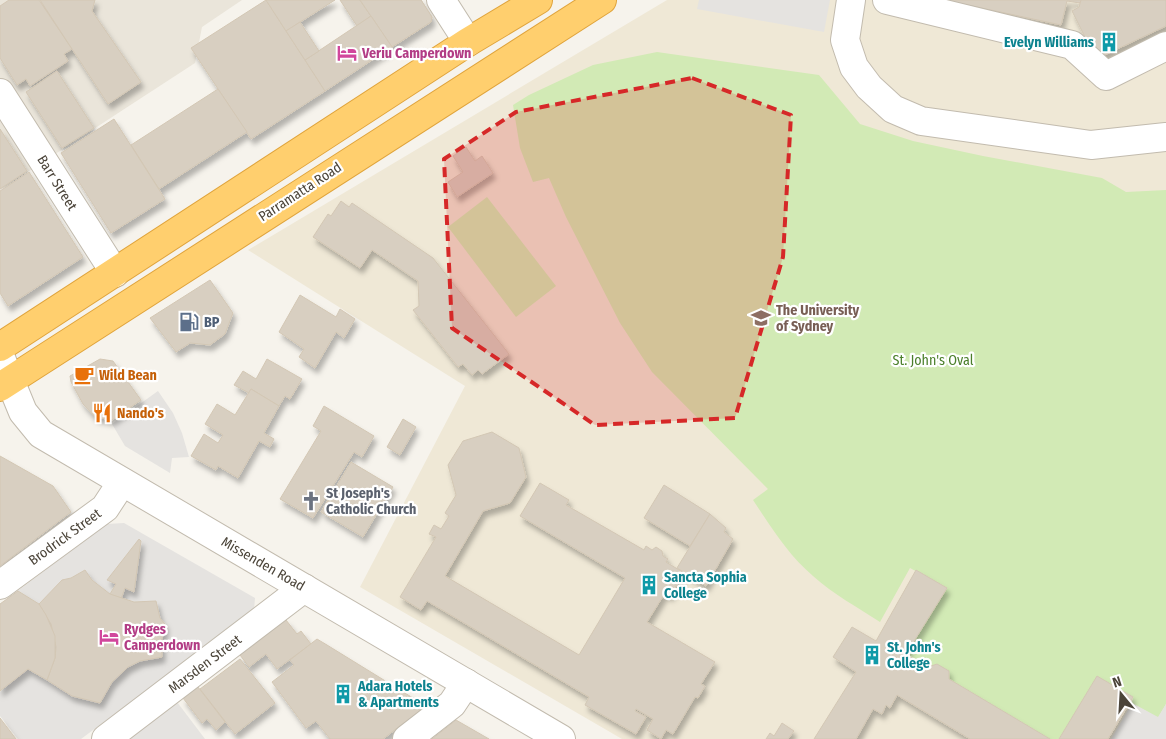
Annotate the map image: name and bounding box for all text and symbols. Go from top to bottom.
building icon: Evelyn Williams [1098,31,1120,53]
place label: Evelyn Williams [1004,34,1094,51]
hotel icon: Veriu Camperdown [336,42,358,64]
place label: Veriu Camperdown [361,45,471,62]
street label: Barr Street [33,152,81,214]
street label: Parramatta Road [255,159,345,225]
place label: The University of Sydney [776,302,860,335]
school or university icon: The University of Sydney [750,307,772,329]
fuel station icon: BP [178,311,200,333]
place label: BP [204,314,220,331]
park label: St. John's Oval [893,352,974,369]
cafe icon: Wild Bean [73,364,95,386]
place label: Wild Bean [99,367,157,384]
restaurant icon: Nando's [91,402,113,424]
place label: Nando's [117,405,164,422]
place label: St Joseph's Catholic Church [326,485,416,518]
church icon: St Joseph's Catholic Church [300,490,322,512]
street label: Brodrick Street [25,505,105,569]
street label: Missenden Road [218,533,308,595]
place label: Sancta Sophia College [664,569,747,602]
building icon: Sancta Sophia College [638,574,660,596]
place label: Rydges Camperdown [124,621,200,654]
hotel icon: Rydges Camperdown [98,626,120,648]
street label: Marsden Street [165,631,245,697]
place label: St. John's College [887,639,941,672]
building icon: St. John's College [861,644,883,666]
north arrow [1096,669,1146,719]
text: N [1111,673,1124,691]
place label: Adara Hotels & Apartments [357,678,439,711]
building icon: Adara Hotels & Apartments [332,683,354,705]

